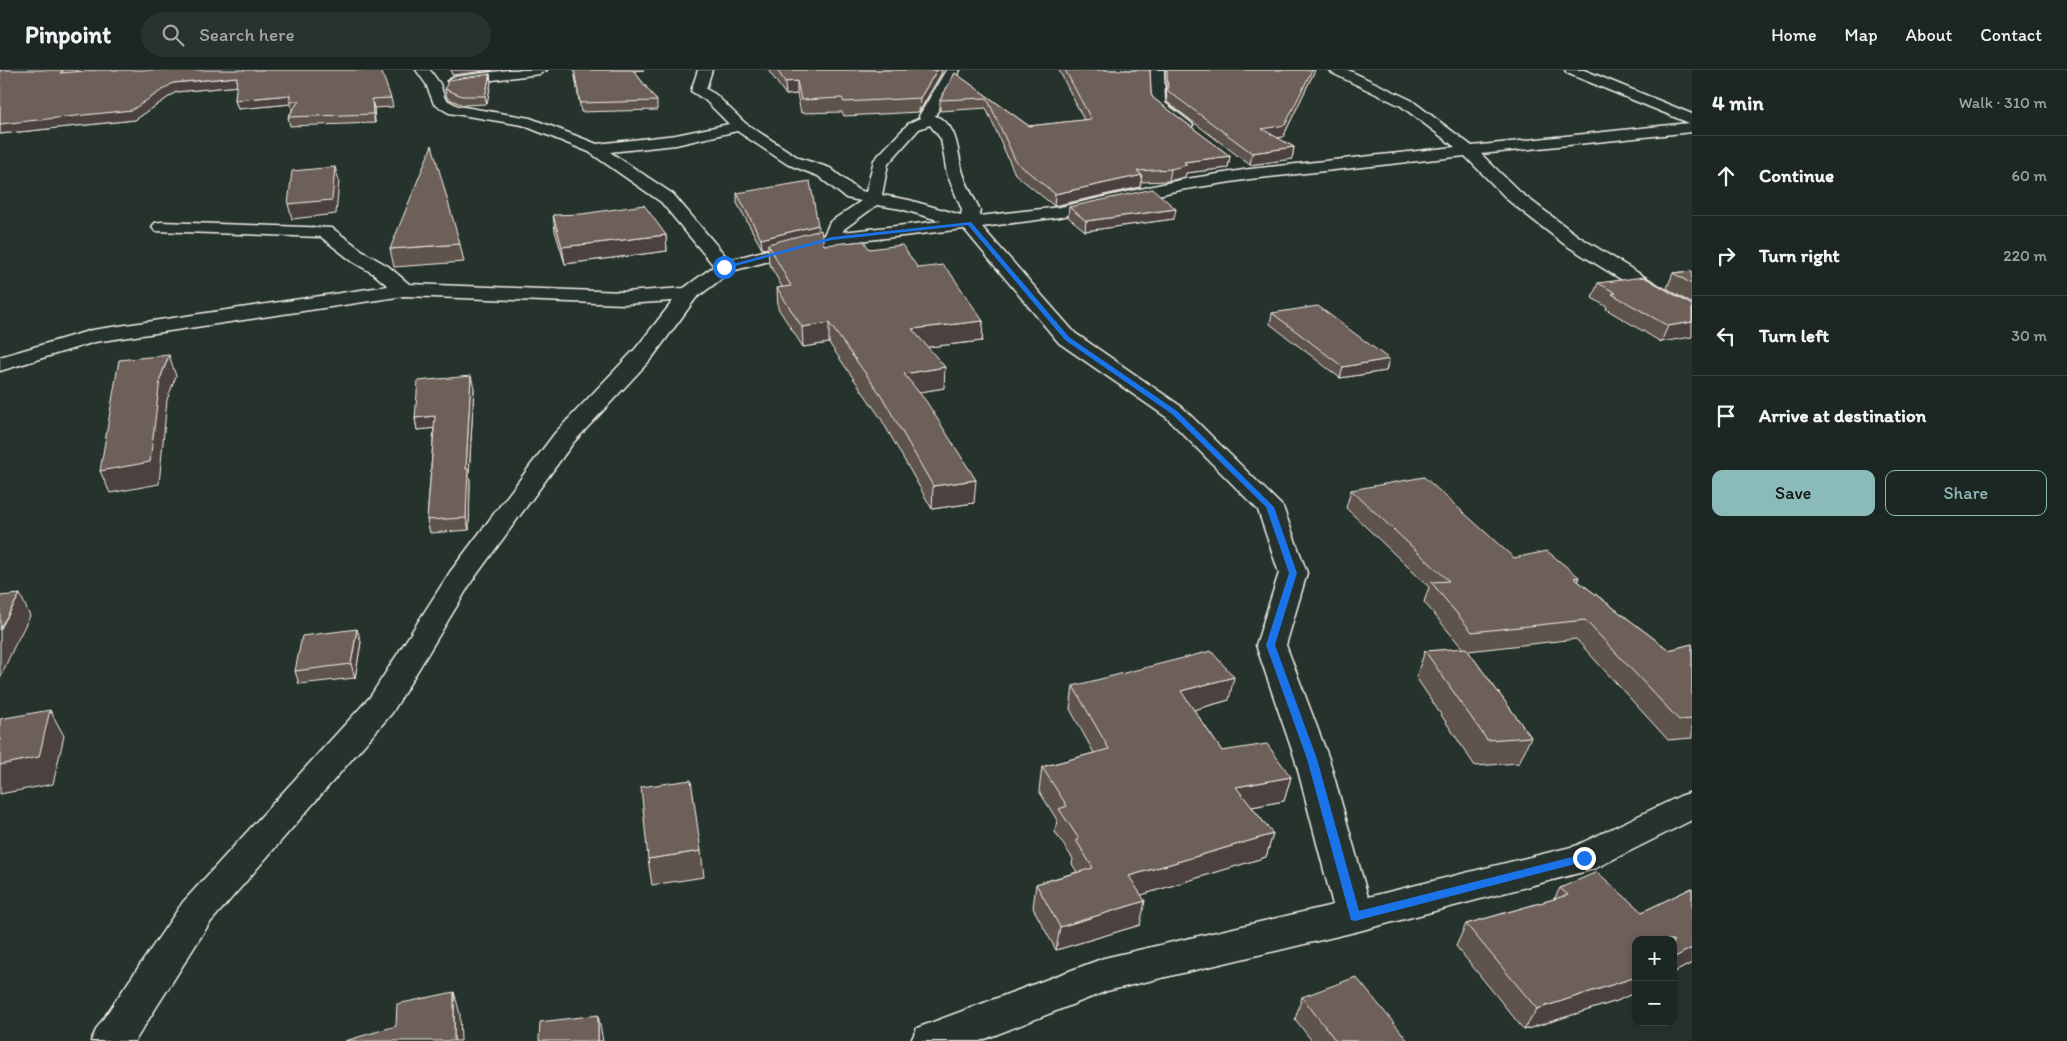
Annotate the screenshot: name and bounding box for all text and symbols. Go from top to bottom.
search box [141,12,491,57]
text: Pinpoint [25,20,111,49]
icon: search [159,21,187,49]
text: Search here [199,23,294,46]
text: Home [1771,24,1817,46]
text: Map [1845,24,1878,46]
text: About [1906,24,1952,46]
text: Contact [1980,24,2042,46]
text: 4 min [1712,90,1764,115]
text: Walk · 310 m [1959,93,2047,112]
icon: ahead [1712,162,1740,190]
text: Continue [1759,164,1834,187]
text: 60 m [2012,166,2047,185]
icon: right [1712,242,1740,270]
text: Turn right [1759,244,1840,267]
text: 220 m [2003,246,2047,265]
route start [713,256,736,279]
icon: left [1712,322,1740,350]
text: Turn left [1759,324,1829,347]
text: 30 m [2011,326,2047,345]
icon: arrive [1712,402,1740,430]
text: Arrive at destination [1759,404,1926,427]
button: Save [1712,470,1875,516]
button: Share [1885,470,2047,516]
route end [1573,847,1596,870]
map controls [1632,936,1677,1026]
button: + [1632,936,1677,981]
button: − [1632,981,1677,1026]

